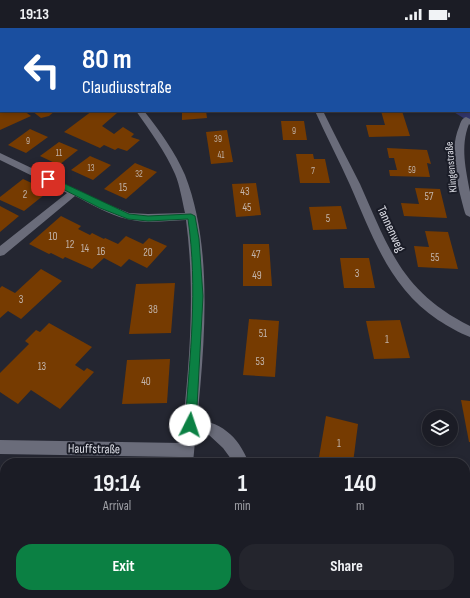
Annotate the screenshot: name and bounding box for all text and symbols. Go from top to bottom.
text: 19:13 [20,5,49,24]
text: 80 m [82,43,131,76]
icon: left [16,44,68,96]
text: Claudiusstraße [82,77,172,98]
house number: 9 [292,126,296,137]
house number: 39 [214,134,222,145]
house number: 9 [26,136,30,147]
street label: Klingenstraße [442,141,460,193]
house number: 11 [56,148,63,159]
house number: 41 [218,150,225,161]
pin [31,162,65,196]
house number: 13 [88,163,95,174]
house number: 59 [408,165,416,176]
house number: 7 [311,166,315,177]
icon: arrive [37,168,59,190]
house number: 32 [135,169,143,180]
house number: 15 [119,181,127,194]
house number: 43 [240,185,250,198]
house number: 2 [23,188,28,201]
house number: 57 [425,190,434,203]
house number: 45 [242,201,252,214]
street label: Tannenweg [373,203,409,255]
house number: 5 [326,212,330,225]
house number: 10 [49,230,57,243]
house number: 12 [66,238,75,251]
house number: 14 [81,242,90,255]
house number: 16 [97,245,106,258]
house number: 20 [143,246,153,259]
house number: 47 [252,248,261,261]
house number: 55 [431,251,439,264]
house number: 3 [355,267,360,280]
house number: 49 [252,269,262,282]
house number: 3 [19,293,24,306]
house number: 38 [148,303,158,316]
house number: 51 [259,327,267,340]
house number: 1 [385,333,389,346]
house number: 53 [255,355,265,368]
house number: 13 [38,360,47,373]
house number: 40 [141,375,151,388]
position arrow [169,404,211,446]
map controls [422,410,458,446]
button: layers [422,410,458,446]
house number: 1 [337,437,341,450]
street label: Hauffstraße [68,441,120,457]
text: 19:14 [94,469,141,498]
text: 1 [238,469,247,498]
text: 140 [344,469,376,498]
text: Arrival [103,498,131,514]
text: min [234,498,251,514]
text: m [356,498,364,514]
button: Exit [16,544,231,590]
button: Share [239,544,454,590]

